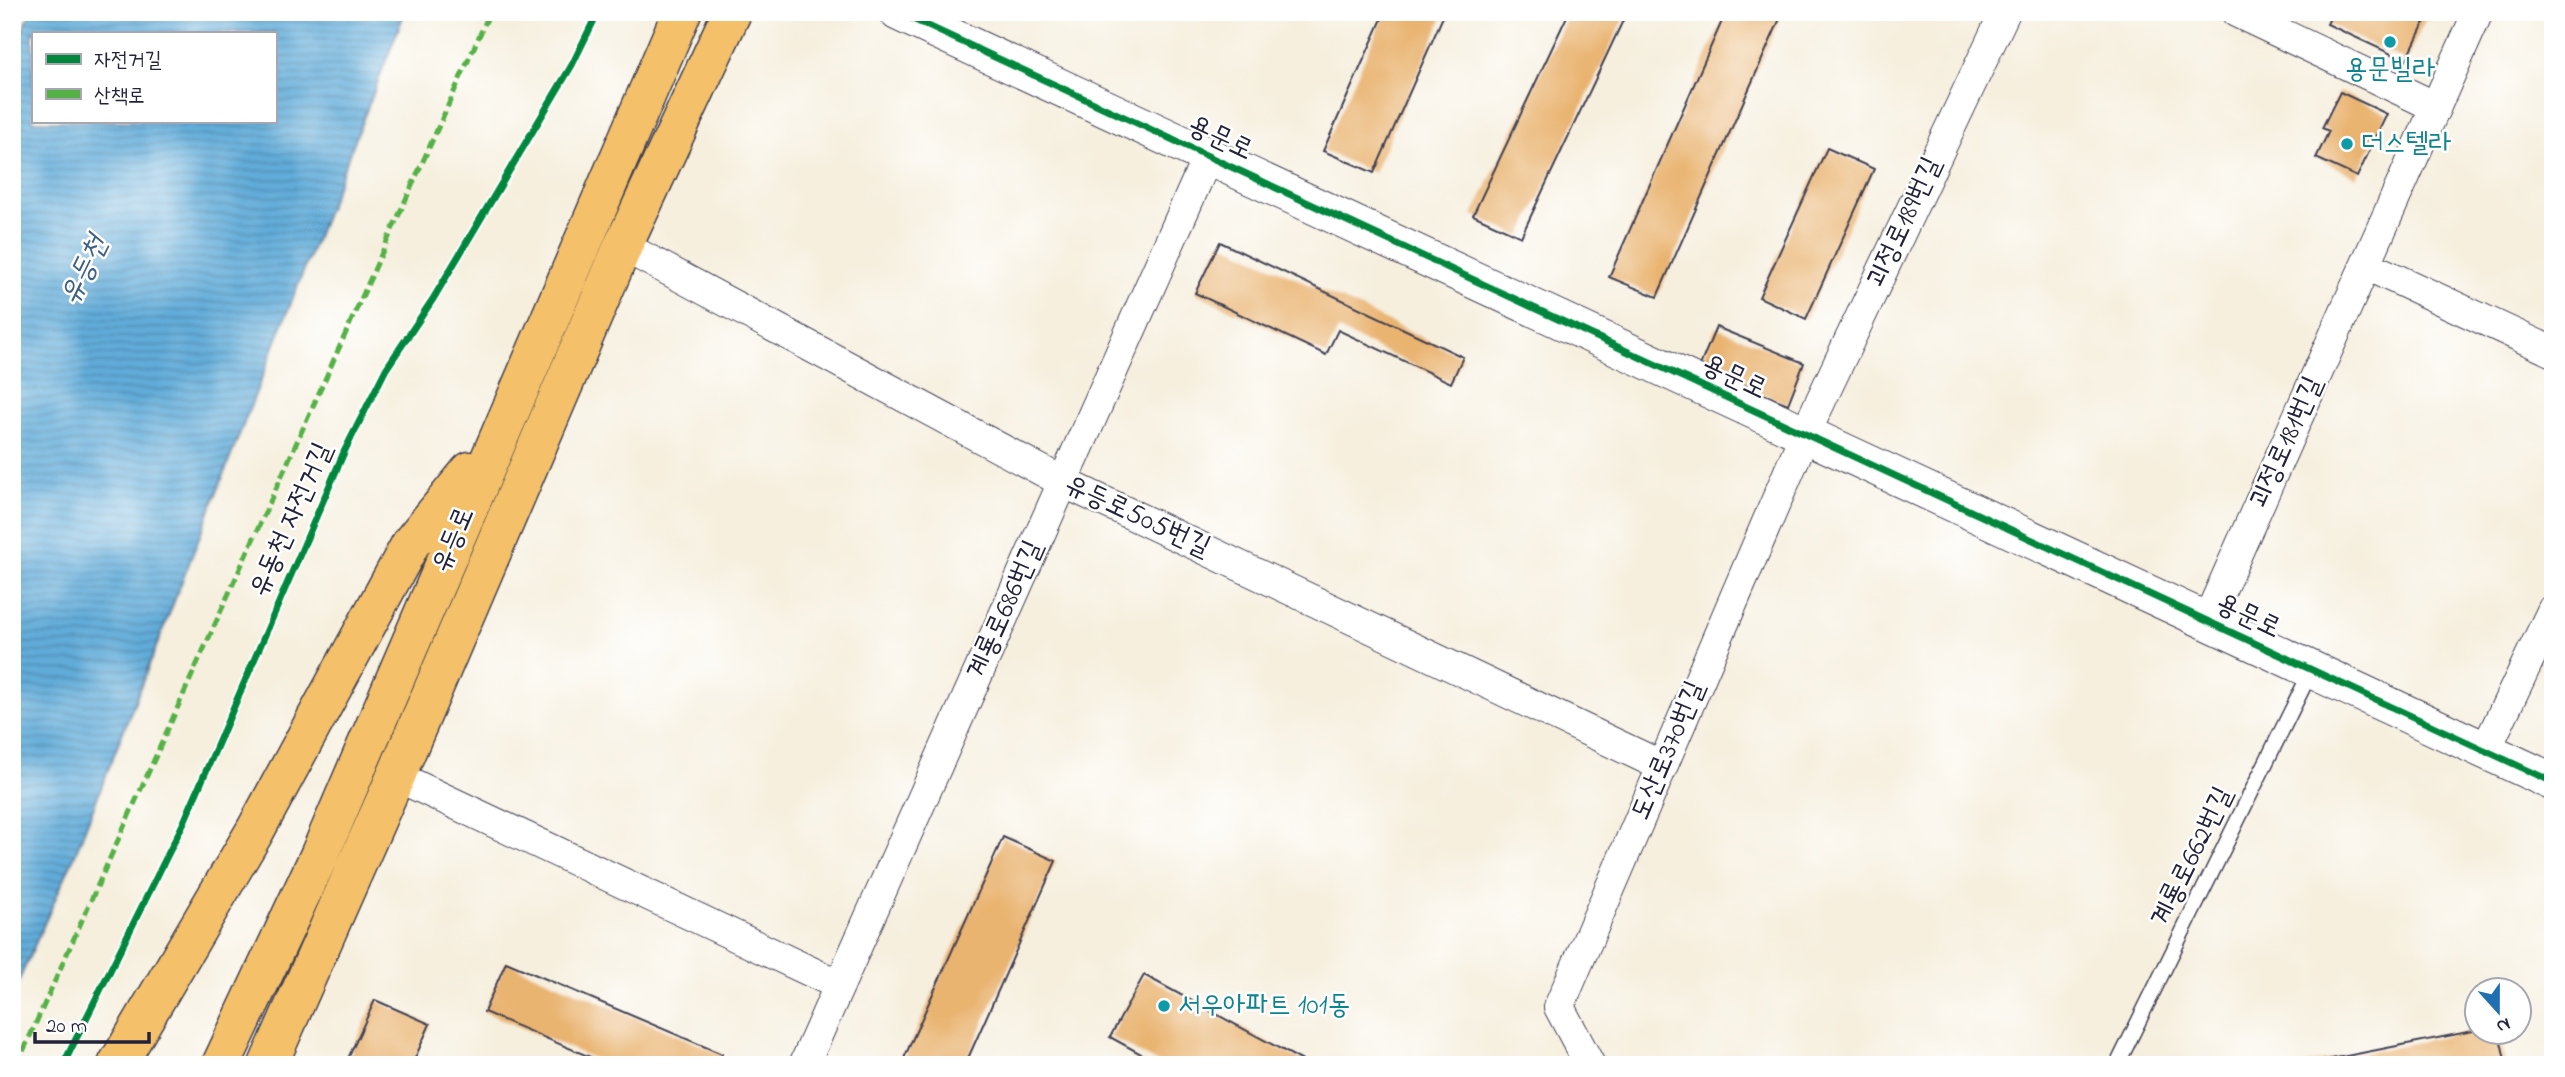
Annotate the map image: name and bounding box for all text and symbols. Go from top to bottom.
legend [32,32,276,122]
marker: 용문빌라 [2382,34,2398,50]
text: 자전거길 [94,46,162,76]
place label: 용문빌라 [2345,50,2436,91]
text: 산책로 [94,82,145,112]
street label: 용문로 [1181,106,1259,172]
place label: 더스텔라 [2361,124,2452,165]
marker: 더스텔라 [2339,136,2355,152]
street label: 괴정로189번길 [1857,151,1953,295]
water label: 유등천 [49,226,122,313]
street label: 용문로 [1695,345,1773,411]
street label: 괴정로181번길 [2240,370,2334,516]
street label: 유동천 자전거길 [240,436,344,604]
street label: 유등로505번길 [1057,465,1217,569]
street label: 유등로 [422,501,486,579]
street label: 계룡로686번길 [957,534,1055,686]
street label: 용문로 [2209,584,2287,650]
street label: 도산로370번길 [1621,675,1717,827]
street label: 계룡로662번길 [2141,780,2245,934]
north arrow [2464,976,2534,1046]
place label: 서우아파트 101동 [1178,986,1350,1027]
marker: 서우아파트 101동 [1156,998,1172,1014]
scale bar [35,1000,149,1044]
text: N [2492,1010,2514,1040]
text: 20 m [46,1012,87,1042]

